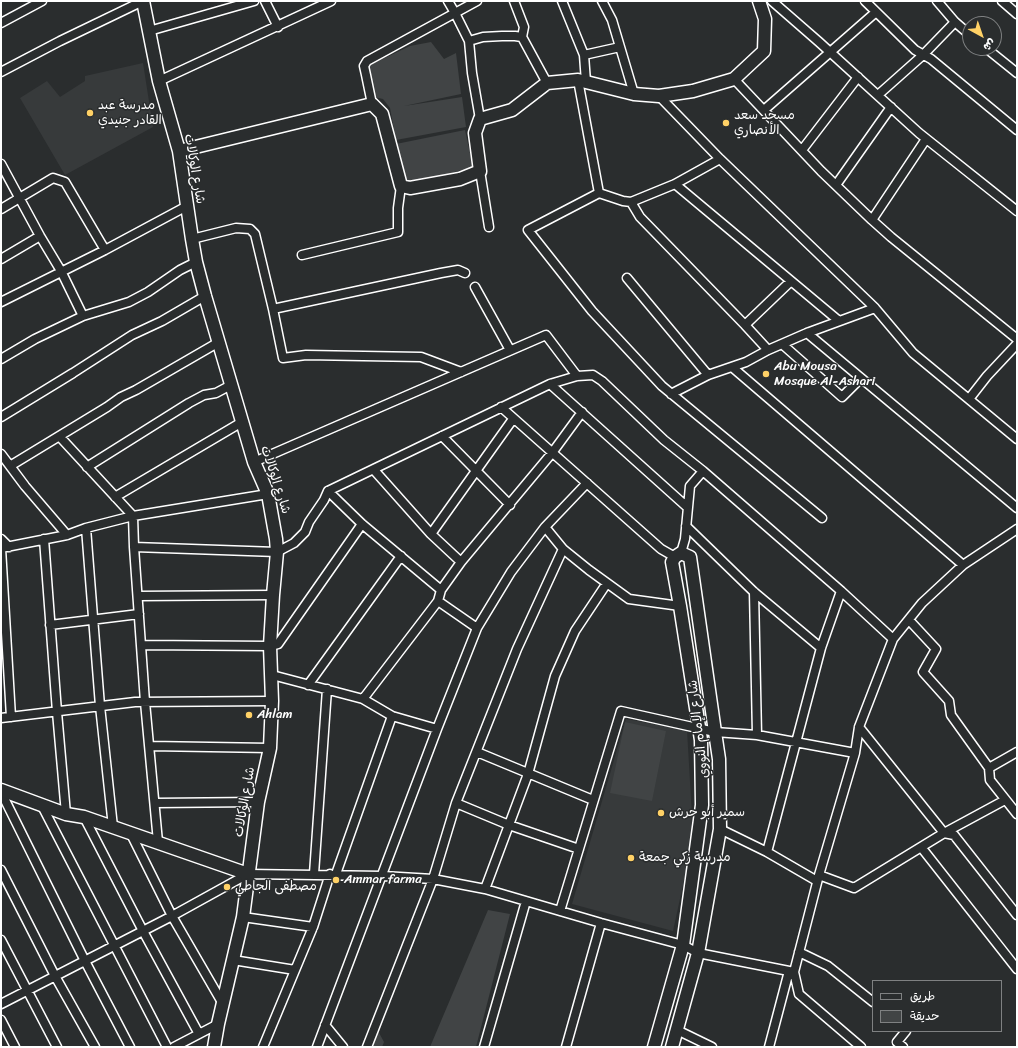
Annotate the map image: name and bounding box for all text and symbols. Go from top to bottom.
north arrow [962,16,1002,56]
text: ش [979,34,1000,56]
place label: مدرسة عبد القادر جنيدي [98,98,162,129]
marker: مدرسة عبد القادر جنيدي [85,108,95,118]
place label: مسجد سعد الأنصاري [734,108,795,139]
marker: مسجد سعد الأنصاري [721,118,731,128]
street label: شارع الوكالات [180,133,208,205]
place label: Abu Mousa Mosque Al-Ashari [774,359,875,390]
marker: Abu Mousa Mosque Al-Ashari [761,369,771,379]
street label: شارع الوكالات [257,444,293,516]
street label: شارع الإمام النووي [685,679,713,779]
place label: Ahlam [257,707,293,723]
marker: Ahlam [244,710,254,720]
street label: شارع الوكالات [231,766,259,838]
place label: سمير أبو حرش [669,805,745,821]
marker: سمير أبو حرش [656,808,666,818]
place label: مدرسة زكي جمعة [639,850,731,866]
marker: مدرسة زكي جمعة [626,853,636,863]
place label: Ammar farma [344,872,422,888]
marker: Ammar farma [331,875,341,885]
place label: مصطفى الجاطي [235,879,317,895]
marker: مصطفى الجاطي [222,882,232,892]
legend [872,980,1002,1032]
text: طريق [910,985,935,1007]
text: حديقة [910,1005,939,1027]

